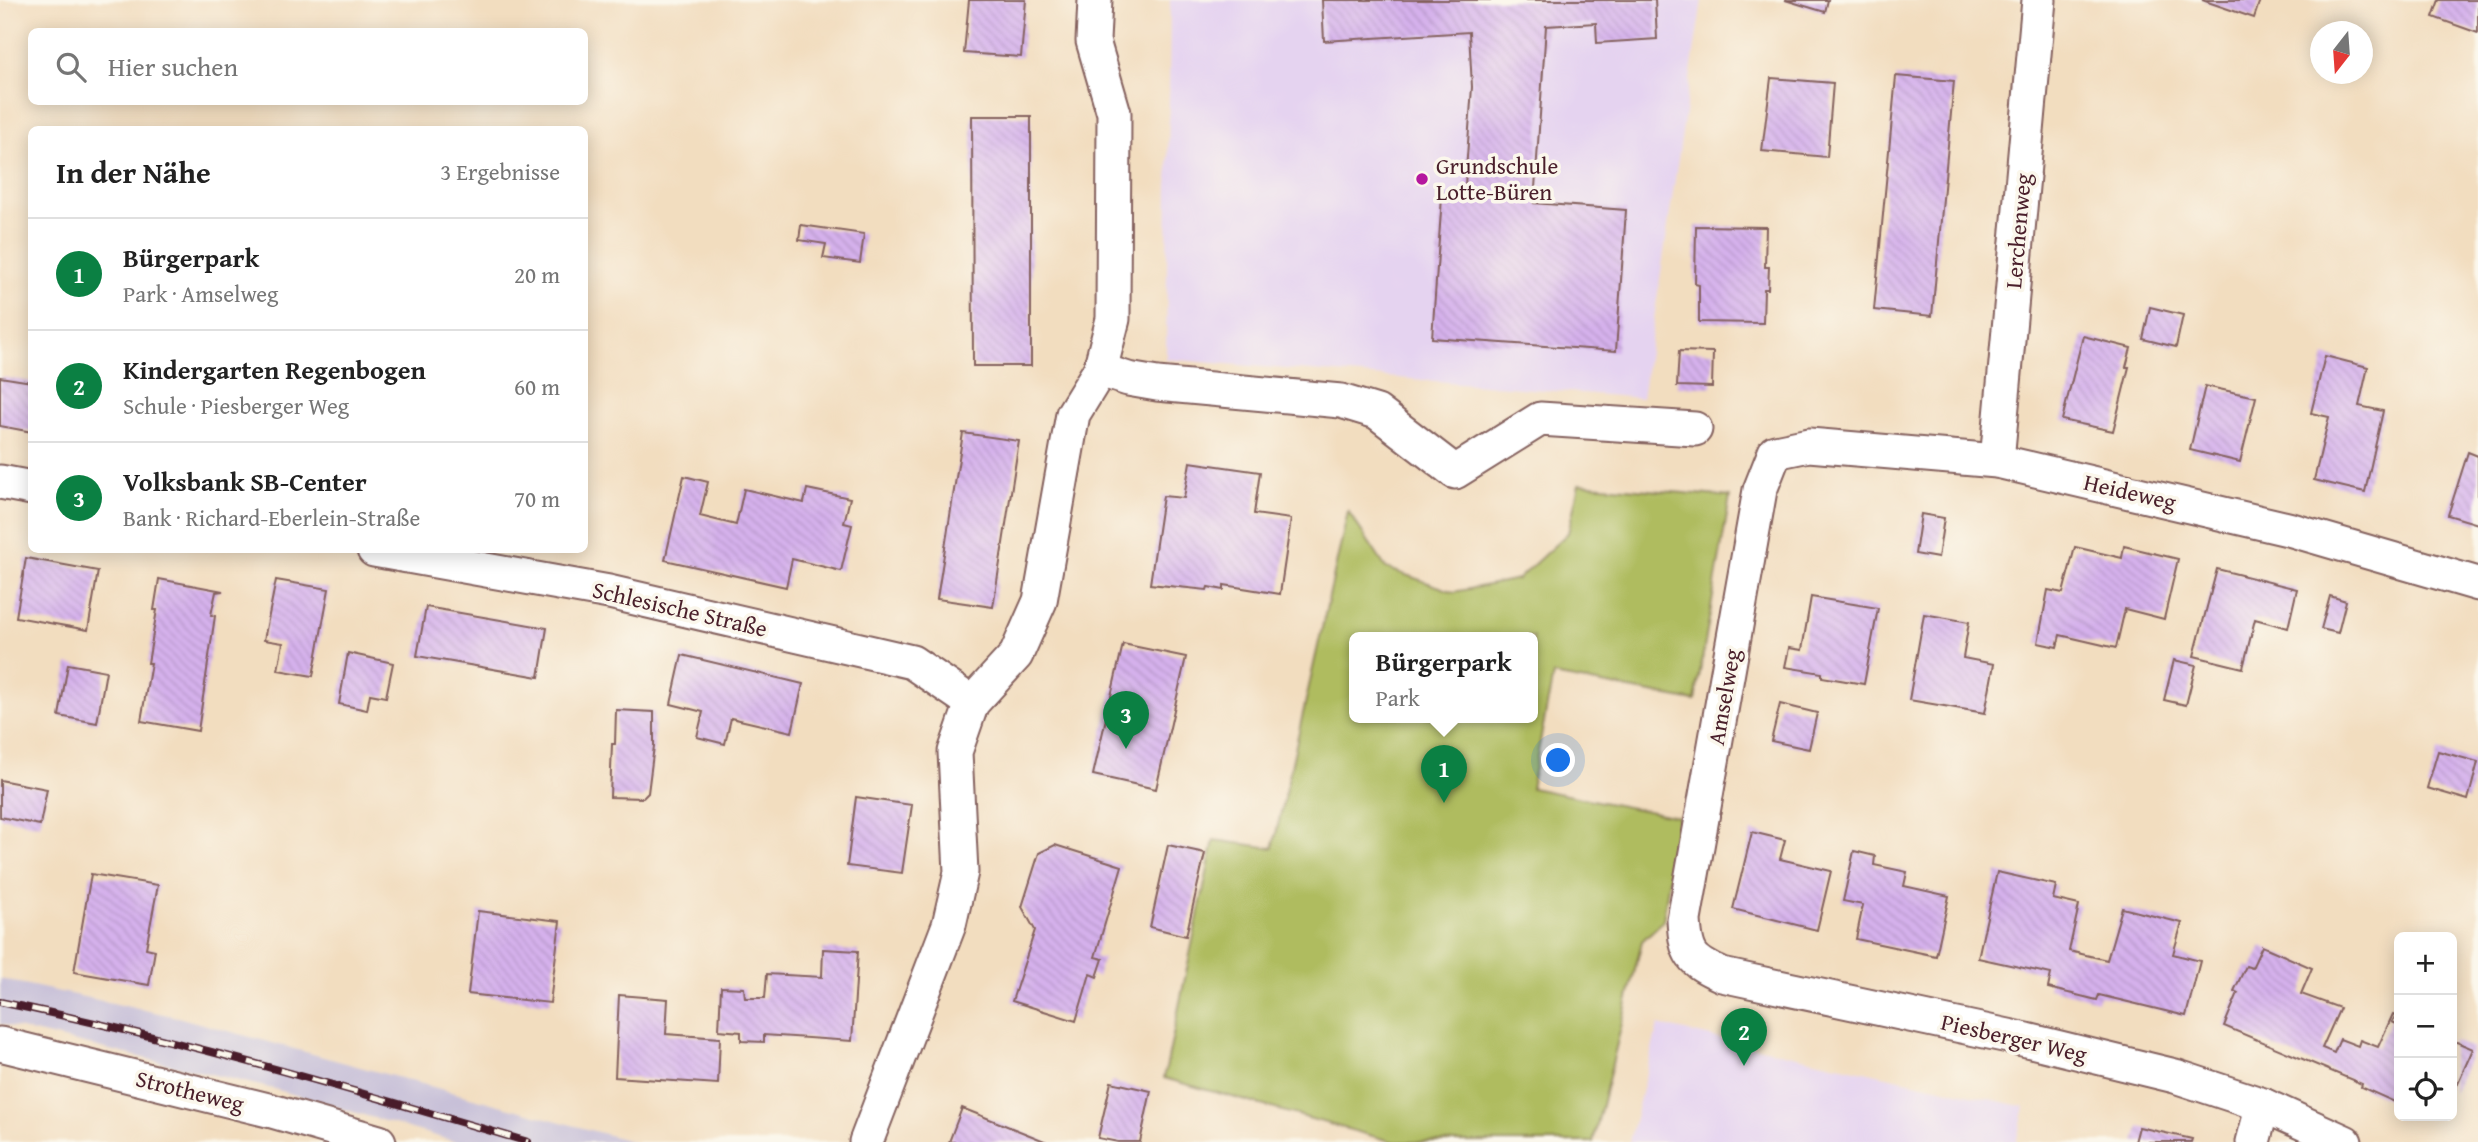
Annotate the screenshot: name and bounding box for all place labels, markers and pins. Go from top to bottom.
place label: Grundschule Lotte-Büren [1436,149,1558,208]
marker: Grundschule Lotte-Büren [1414,171,1430,187]
pin: 3 [1103,691,1149,749]
pin: 1 [1421,745,1467,803]
pin: 2 [1721,1008,1767,1066]

